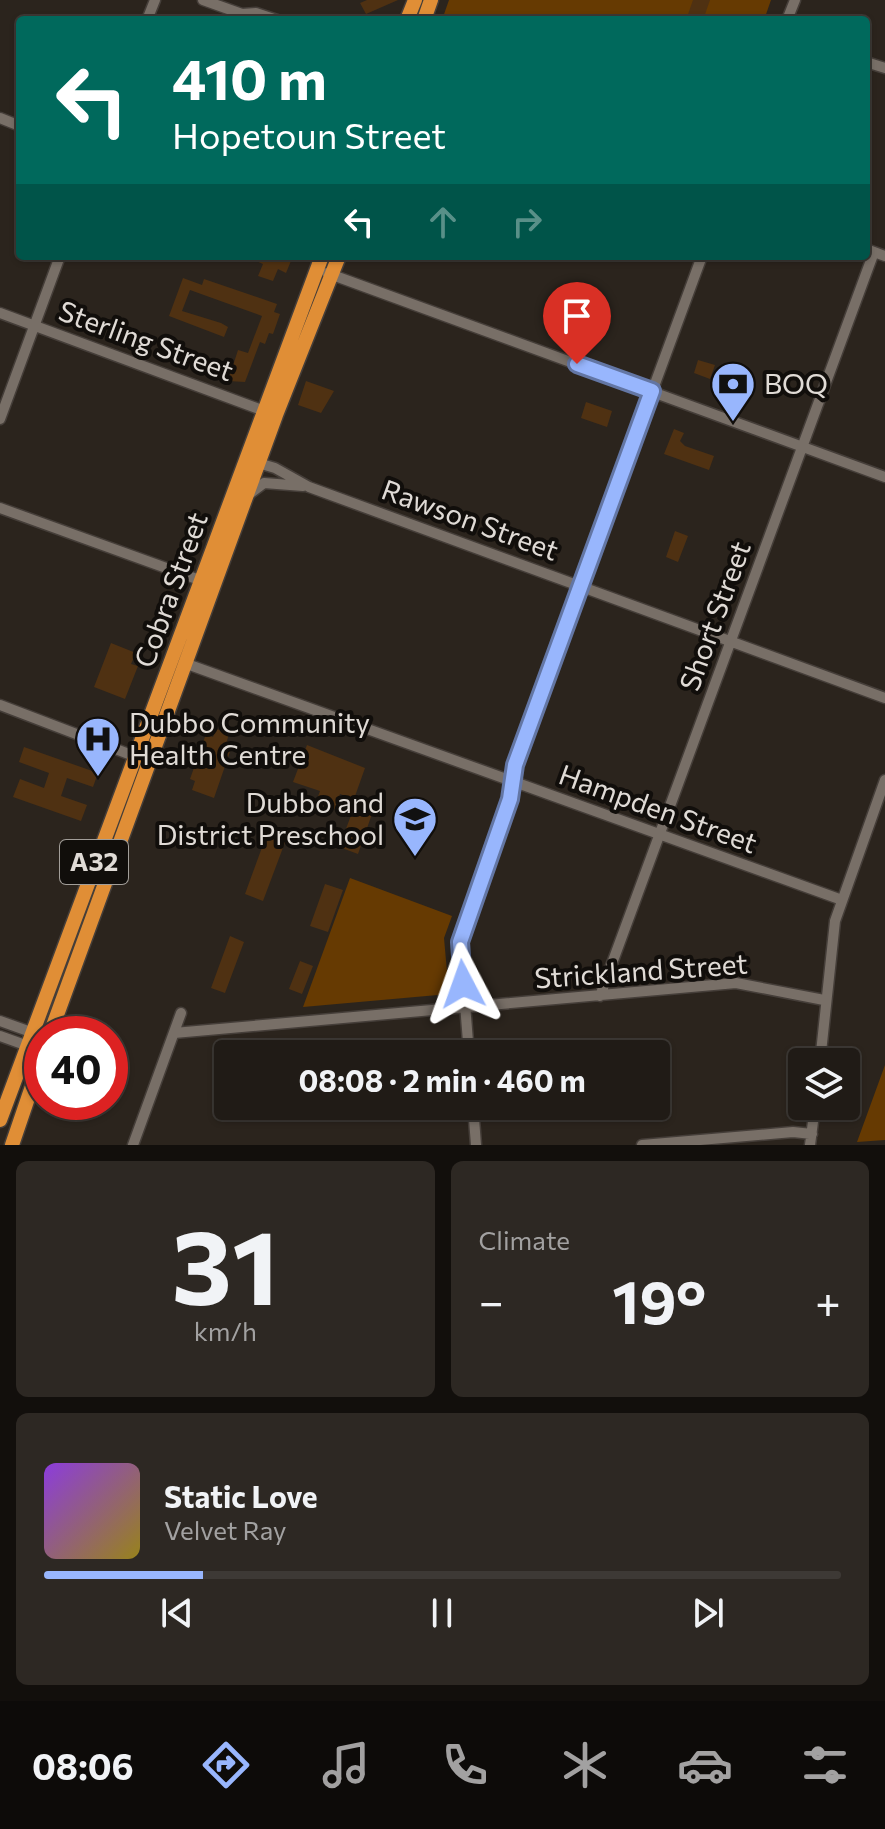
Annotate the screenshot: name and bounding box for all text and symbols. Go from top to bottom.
text: 410 m [172,43,327,112]
icon: left [40,48,144,152]
text: Hopetoun Street [172,112,446,156]
icon: left [337,200,381,244]
icon: ahead [421,200,465,244]
icon: right [505,200,549,244]
pin [543,282,611,364]
street label: Sterling Street [54,293,238,387]
icon: arrive [555,294,599,338]
bank icon: BOQ [709,360,757,423]
place label: BOQ [764,366,828,400]
street label: Rawson Street [377,471,563,567]
street label: Cobra Street [126,507,214,672]
street label: Short Street [671,536,757,695]
place label: Dubbo Community Health Centre [129,705,370,771]
hospital icon: Dubbo Community Health Centre [74,715,122,778]
street label: Hampden Street [555,756,762,860]
place label: Dubbo and District Preschool [157,785,384,851]
school or university icon: Dubbo and District Preschool [391,795,439,858]
road number: A32 [60,840,128,884]
position arrow [421,942,505,1026]
street label: Strickland Street [533,946,749,994]
speed limit sign: 40 [24,1016,128,1120]
map controls [788,1048,860,1120]
button: layers [788,1048,860,1120]
text: 08:08 · 2 min · 460 m [298,1061,586,1098]
text: 31 [171,1199,279,1326]
text: Climate [479,1224,570,1255]
text: 19° [612,1263,706,1336]
text: − [479,1273,504,1327]
text: + [815,1273,841,1327]
text: km/h [194,1315,257,1346]
text: Static Love [164,1477,318,1514]
text: Velvet Ray [164,1514,287,1545]
icon: previous [155,1591,199,1635]
icon: pause [420,1591,464,1635]
icon: next [686,1591,730,1635]
icon: directions [198,1737,254,1793]
icon: music [318,1737,374,1793]
icon: phone [437,1737,493,1793]
icon: climate [557,1737,613,1793]
icon: car [677,1737,733,1793]
icon: filters [797,1737,853,1793]
text: 08:06 [32,1743,134,1787]

